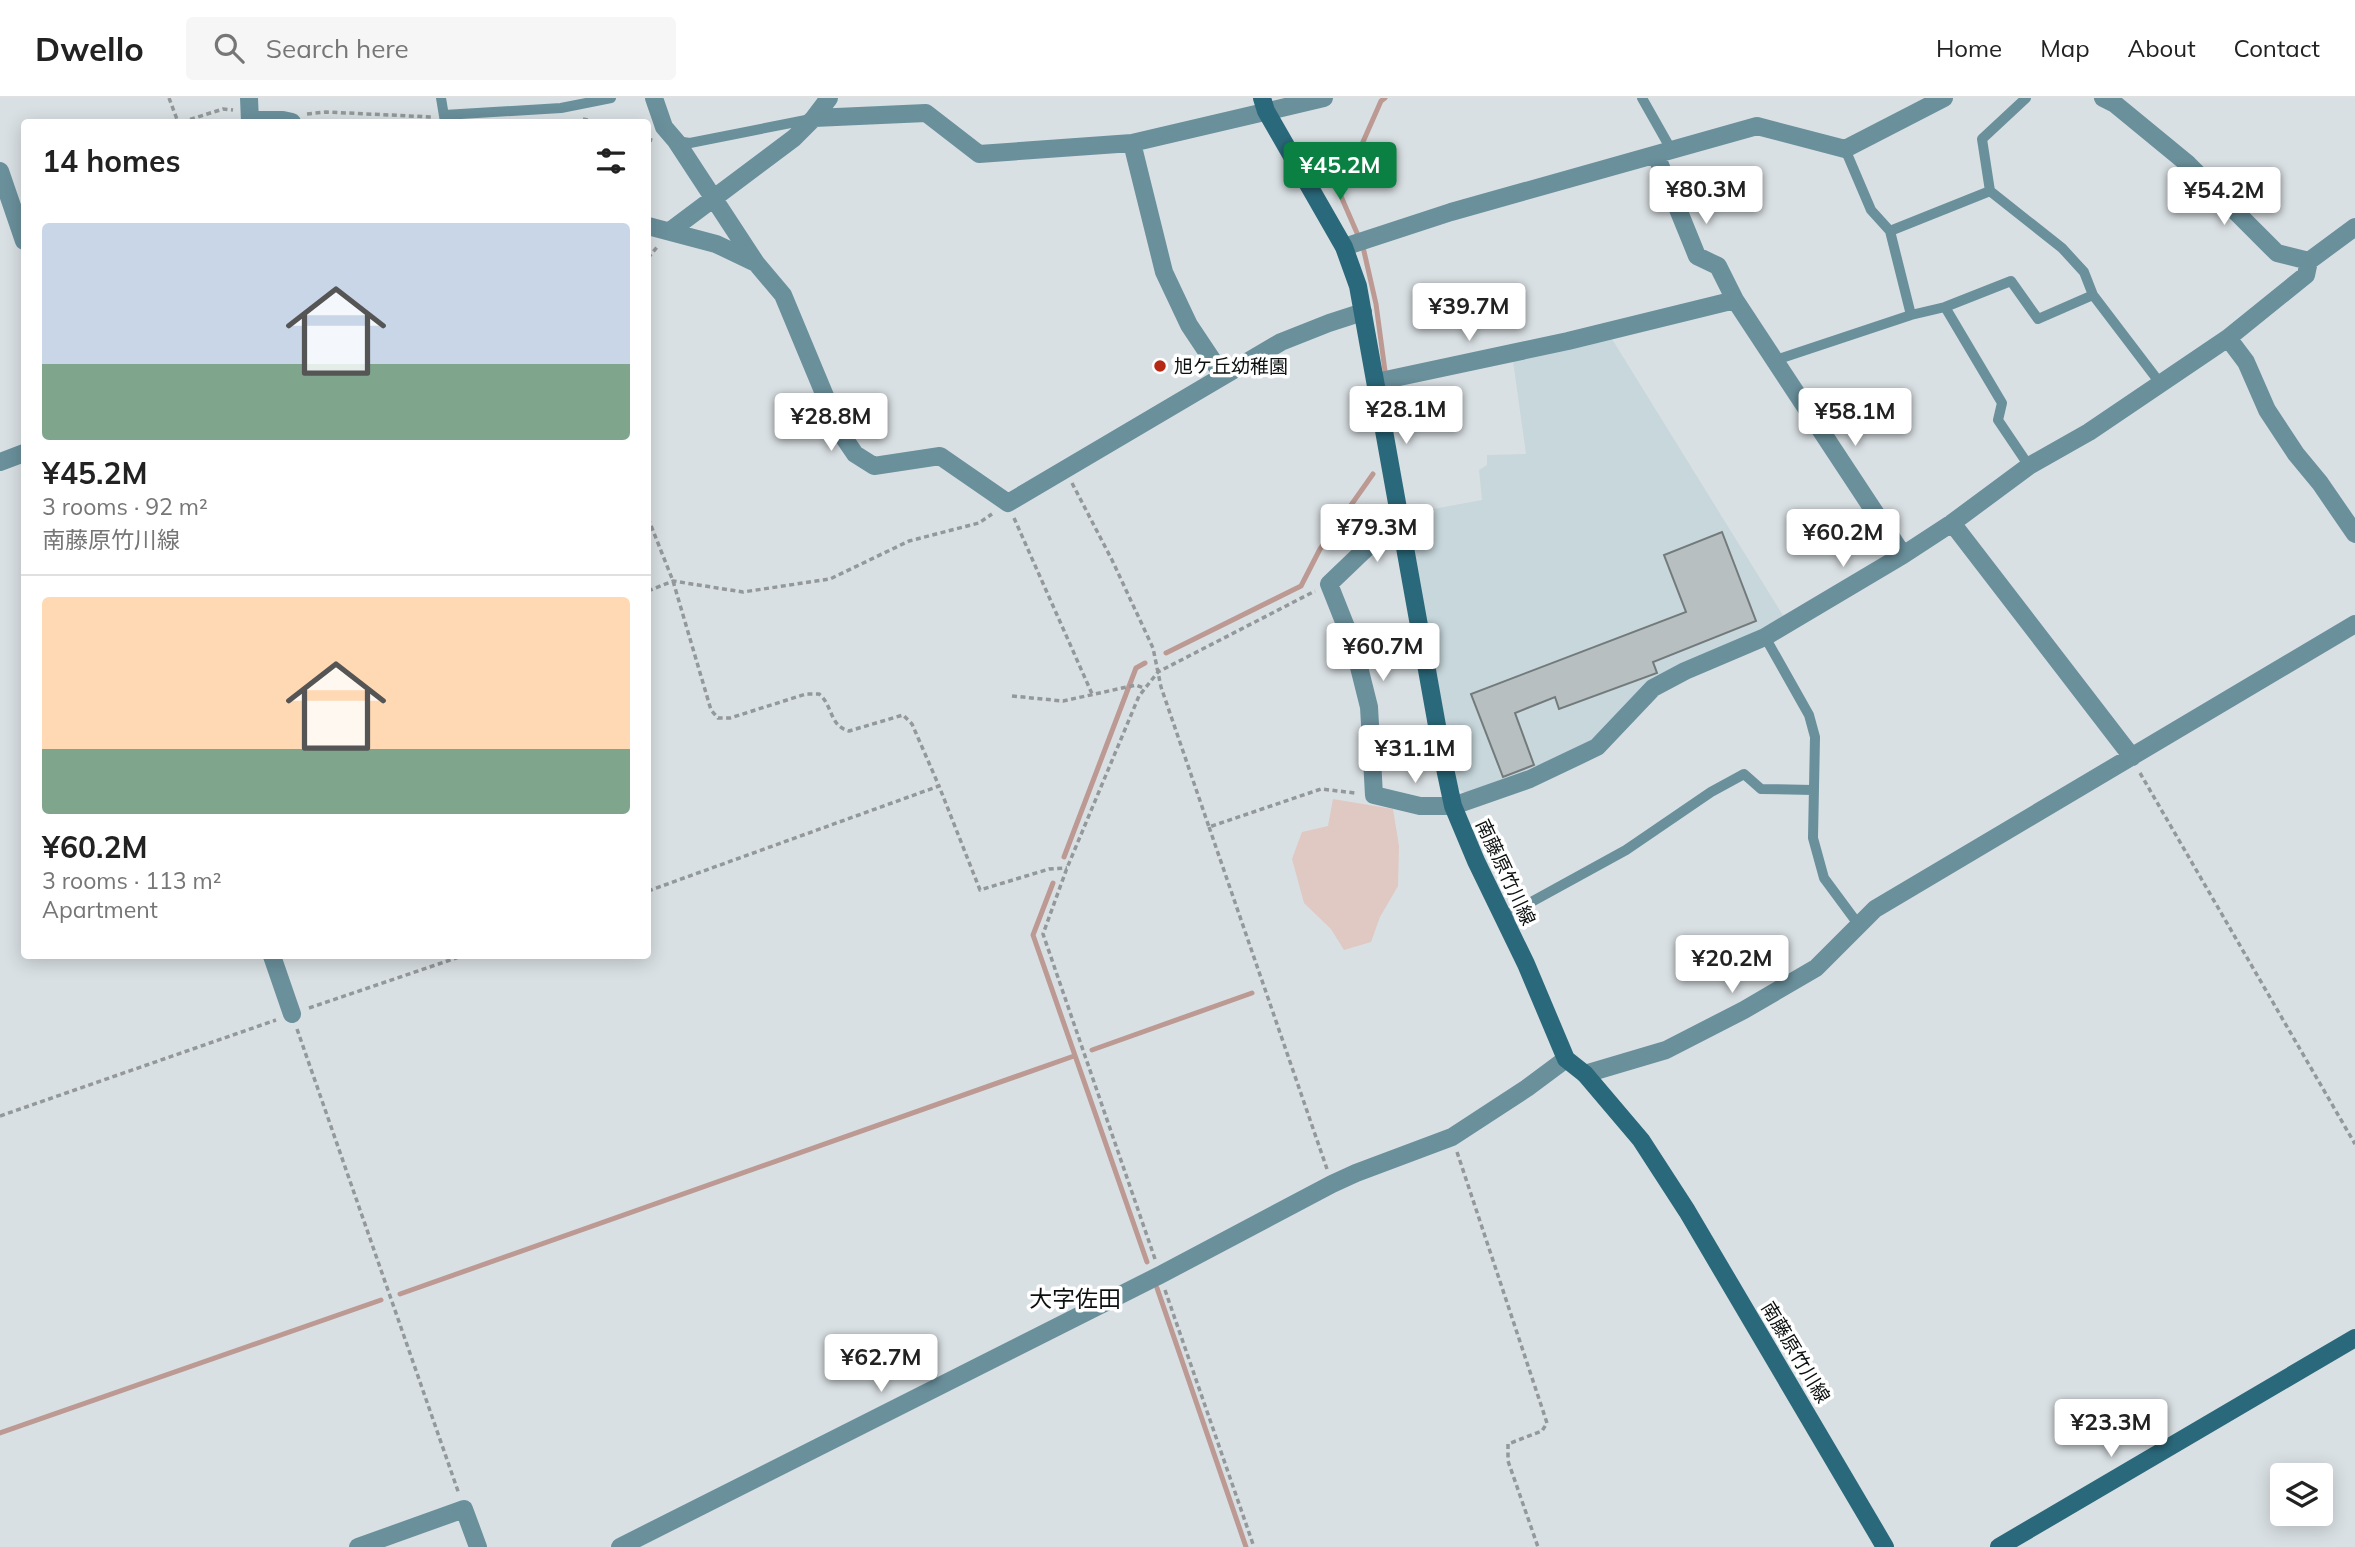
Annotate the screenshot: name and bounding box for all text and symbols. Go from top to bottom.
search box [186,17,676,80]
text: Dwello [35,28,144,69]
icon: search [210,29,248,67]
text: Search here [266,32,409,65]
text: Home [1936,33,2002,63]
text: Map [2040,33,2090,63]
text: About [2128,33,2196,63]
text: Contact [2234,33,2320,63]
text: 14 homes [42,142,181,180]
icon: filters [592,142,630,180]
pin: ¥45.2M [1283,142,1397,202]
text: ¥45.2M [1300,150,1380,179]
pin: ¥80.3M [1649,166,1763,226]
pin: ¥54.2M [2167,167,2281,227]
text: ¥80.3M [1666,174,1746,203]
text: ¥54.2M [2184,175,2264,204]
icon: home [273,268,399,394]
pin: ¥39.7M [1412,284,1526,343]
text: ¥39.7M [1429,291,1509,320]
place label: 旭ケ丘幼稚園 [1174,354,1288,378]
marker: 旭ケ丘幼稚園 [1152,358,1168,374]
pin: ¥28.1M [1349,386,1463,446]
pin: ¥58.1M [1798,388,1912,448]
pin: ¥28.8M [774,394,888,453]
text: ¥28.1M [1366,394,1446,423]
text: ¥58.1M [1815,396,1895,425]
text: ¥28.8M [791,401,871,430]
text: ¥45.2M [42,454,148,492]
text: 3 rooms · 92 m² [42,492,208,521]
pin: ¥79.3M [1320,504,1434,564]
pin: ¥60.2M [1786,510,1900,569]
text: ¥79.3M [1337,512,1417,541]
text: ¥60.2M [1803,517,1883,546]
text: 南藤原竹川線 [42,525,180,554]
pin: ¥60.7M [1326,624,1440,683]
text: ¥60.7M [1343,631,1423,660]
icon: home [273,643,399,769]
pin: ¥31.1M [1358,726,1472,785]
text: ¥31.1M [1375,733,1455,762]
street label: 南藤原竹川線 [1471,815,1541,929]
text: ¥60.2M [42,828,148,866]
text: 3 rooms · 113 m² [42,866,222,895]
text: Apartment [42,895,158,924]
pin: ¥20.2M [1675,936,1789,995]
text: ¥20.2M [1692,943,1772,972]
district label: 大字佐田 [1029,1284,1121,1313]
street label: 南藤原竹川線 [1756,1297,1836,1407]
pin: ¥62.7M [824,1334,938,1394]
text: ¥62.7M [841,1342,921,1371]
pin: ¥23.3M [2054,1400,2168,1459]
text: ¥23.3M [2071,1407,2151,1436]
map controls [2270,1463,2333,1526]
button: layers [2270,1463,2333,1526]

